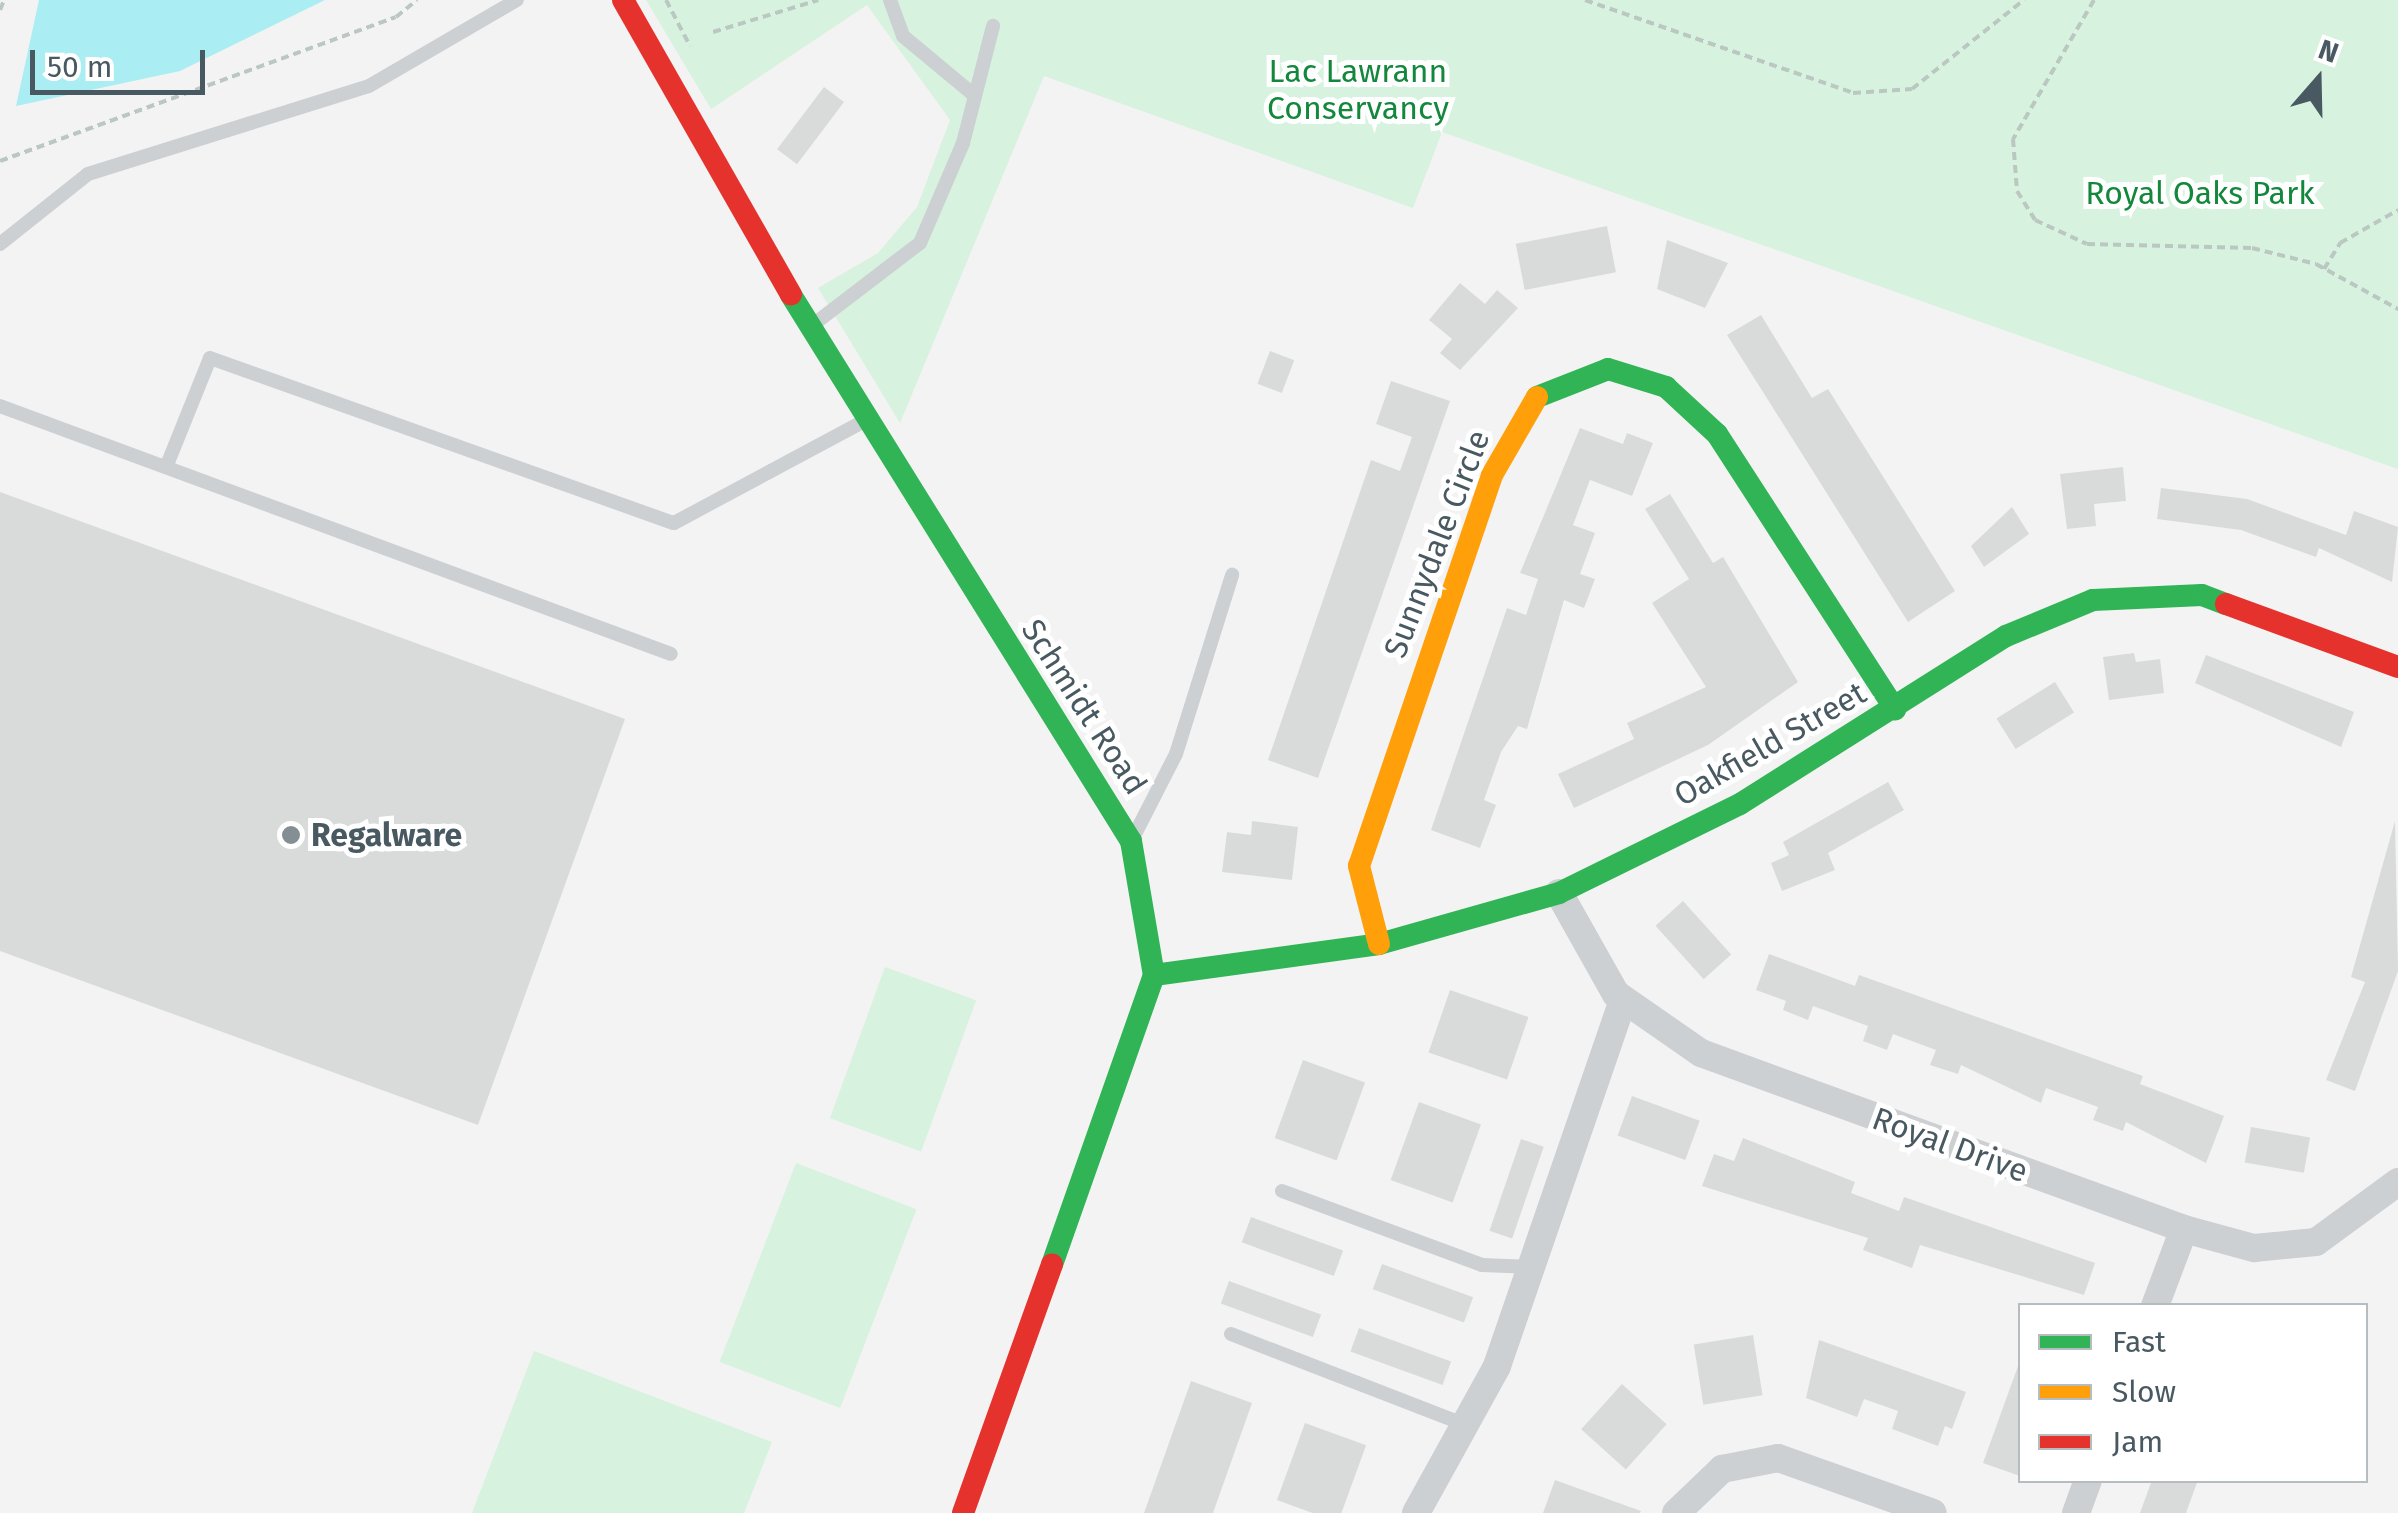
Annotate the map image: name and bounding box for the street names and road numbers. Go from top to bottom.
street label: Sunnydale Circle [1376,425,1498,663]
street label: Schmidt Road [1013,612,1155,802]
street label: Oakfield Street [1667,674,1873,814]
street label: Royal Drive [1867,1099,2033,1191]

